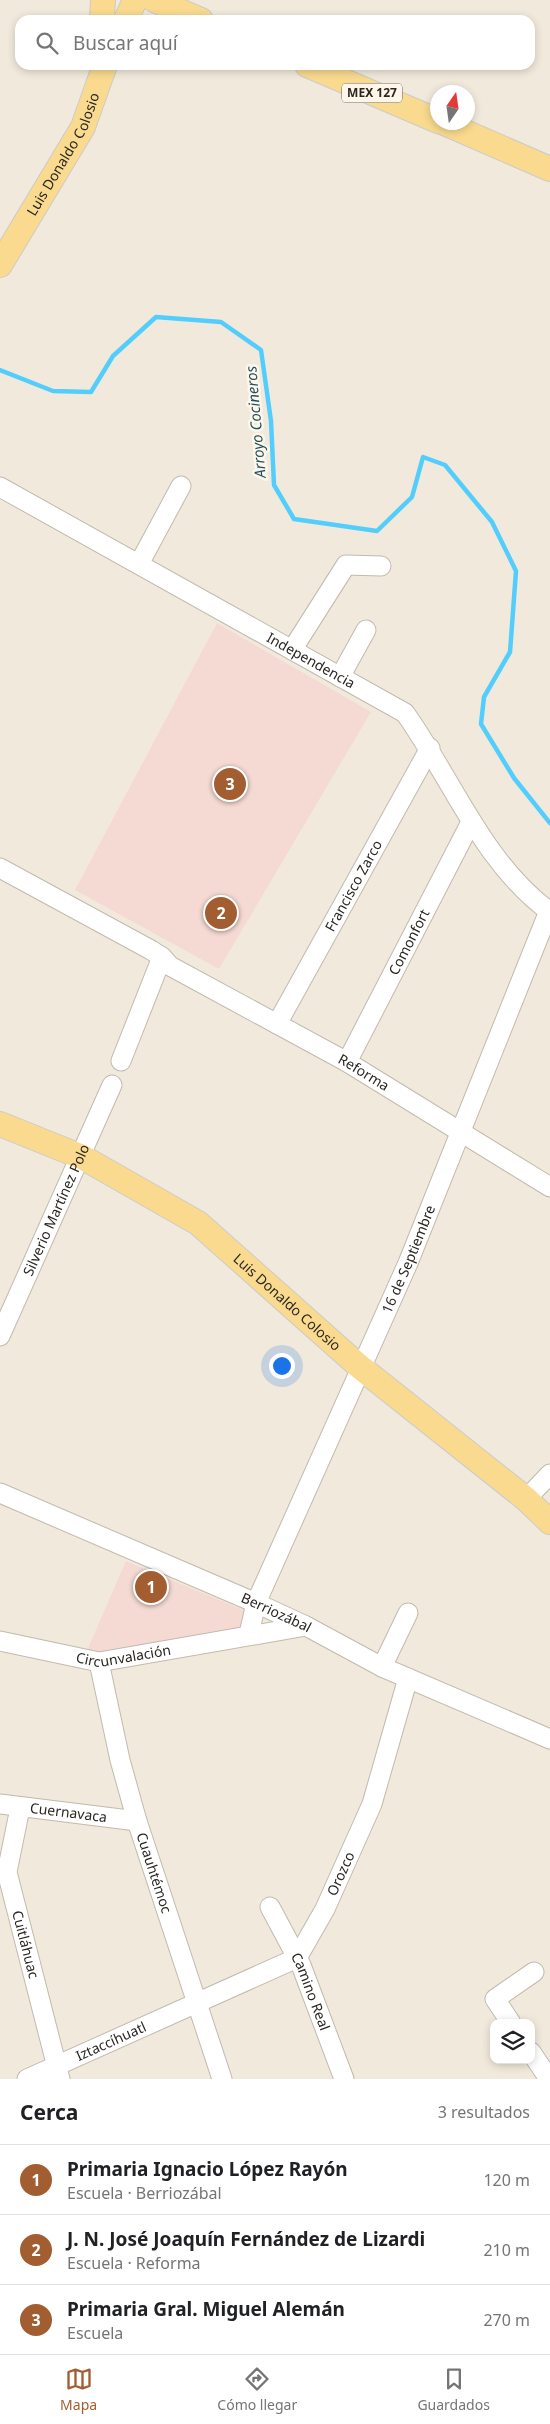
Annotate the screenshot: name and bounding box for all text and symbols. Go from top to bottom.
search box [15,15,535,70]
icon: search [33,29,61,57]
text: Buscar aquí [73,30,178,56]
road number: MEX 127 [342,84,402,102]
north arrow [430,85,475,130]
street label: Luis Donaldo Colosio [22,90,103,219]
water label: Arroyo Cocineros [240,365,270,480]
street label: Independencia [263,628,359,692]
pin: 3 [214,765,246,803]
street label: Francisco Zarco [320,836,386,935]
pin: 2 [205,894,237,932]
street label: Comonfort [384,906,433,978]
street label: Reforma [335,1049,393,1095]
street label: Silverio Martínez Polo [18,1141,93,1279]
street label: 16 de Septiembre [377,1202,439,1316]
street label: Luis Donaldo Colosio [230,1249,345,1355]
your location [269,1353,295,1379]
pin: 1 [135,1568,167,1606]
street label: Berriozábal [238,1588,315,1636]
street label: Circunvalación [74,1640,172,1671]
street label: Cuernavaca [29,1798,108,1826]
street label: Cuauhtémoc [132,1830,177,1916]
street label: Orozco [322,1848,359,1899]
street label: Cuitláhuac [8,1908,44,1981]
street label: Camino Real [287,1949,335,2033]
street label: Iztaccíhuatl [73,2017,149,2065]
map controls [490,2019,535,2064]
button: layers [490,2019,535,2064]
text: Cerca [20,2098,78,2126]
text: 3 resultados [438,2101,530,2123]
text: Primaria Ignacio López Rayón [67,2156,348,2182]
text: 1 [31,2169,41,2191]
text: 120 m [483,2169,530,2191]
text: Escuela · Berriozábal [67,2182,222,2204]
text: J. N. José Joaquín Fernández de Lizardi [67,2226,425,2252]
text: 2 [31,2239,41,2261]
text: 210 m [483,2239,530,2261]
text: Escuela · Reforma [67,2252,201,2274]
text: Primaria Gral. Miguel Alemán [67,2296,345,2322]
text: 3 [31,2309,41,2331]
text: 270 m [483,2309,530,2331]
text: Escuela [67,2322,123,2344]
tab: Mapa [60,2365,97,2414]
tab: Cómo llegar [217,2365,297,2414]
tab: Guardados [417,2365,490,2414]

